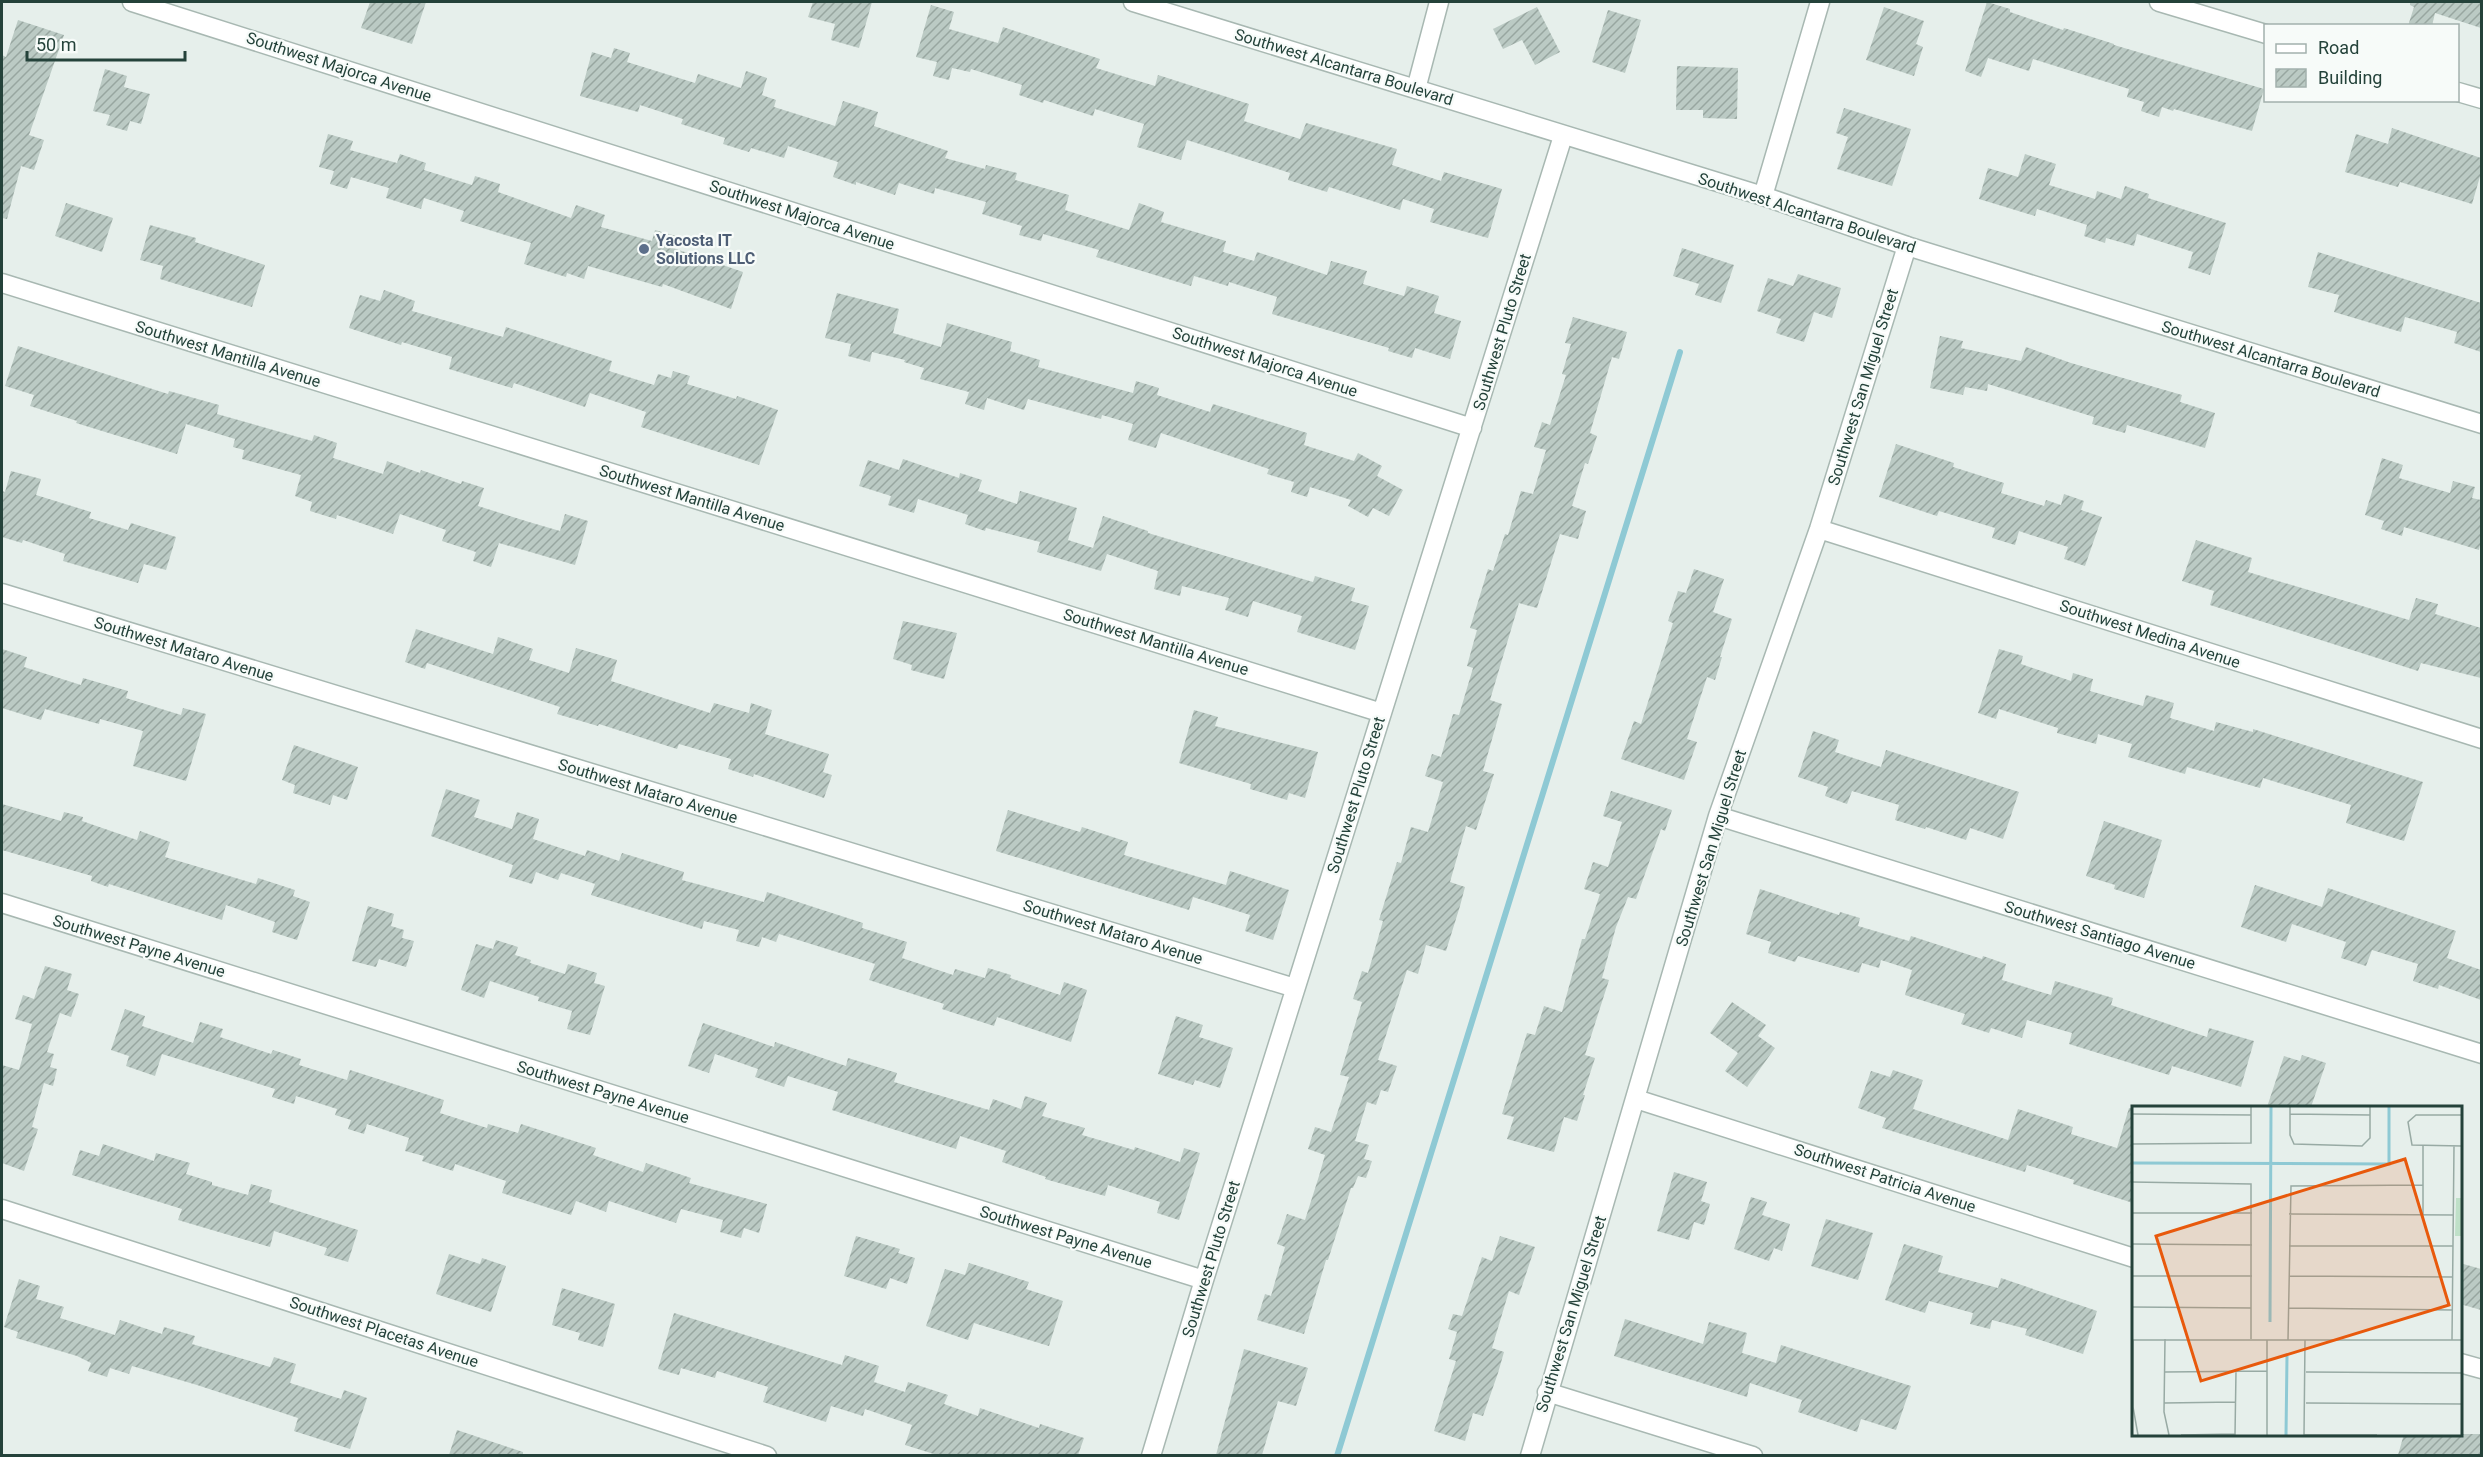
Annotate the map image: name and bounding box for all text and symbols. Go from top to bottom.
scale bar [27,24,184,62]
legend [2264,24,2459,102]
street label: Southwest Alcantarra Boulevard [1232,25,1456,109]
street label: Southwest Majorca Avenue [244,28,434,106]
text: 50 m [36,34,76,55]
text: Road [2318,37,2359,58]
text: Building [2318,67,2382,88]
street label: Southwest Alcantarra Boulevard [1696,169,1918,257]
street label: Southwest Majorca Avenue [707,176,897,254]
place label: Yacosta IT Solutions LLC [656,231,755,268]
marker: Yacosta IT Solutions LLC [637,242,651,256]
street label: Southwest Pluto Street [1469,251,1535,413]
street label: Southwest San Miguel Street [1824,286,1902,488]
street label: Southwest Mantilla Avenue [133,317,323,391]
street label: Southwest Alcantarra Boulevard [2159,317,2383,401]
street label: Southwest Majorca Avenue [1170,323,1360,401]
street label: Southwest Mantilla Avenue [597,461,787,535]
street label: Southwest Medina Avenue [2057,596,2243,672]
street label: Southwest Mantilla Avenue [1061,605,1251,679]
street label: Southwest Mataro Avenue [92,613,276,685]
street label: Southwest Pluto Street [1323,714,1389,876]
street label: Southwest San Miguel Street [1672,747,1750,949]
street label: Southwest Mataro Avenue [556,755,740,827]
street label: Southwest Mataro Avenue [1021,896,1205,968]
street label: Southwest Santiago Avenue [2002,897,2198,973]
street label: Southwest Payne Avenue [51,911,227,981]
street label: Southwest Payne Avenue [515,1057,691,1127]
inset map [2132,1106,2462,1436]
street label: Southwest Patricia Avenue [1792,1140,1978,1216]
street label: Southwest Pluto Street [1178,1178,1244,1340]
street label: Southwest Payne Avenue [978,1202,1154,1272]
street label: Southwest San Miguel Street [1532,1213,1610,1415]
street label: Southwest Placetas Avenue [287,1292,481,1372]

